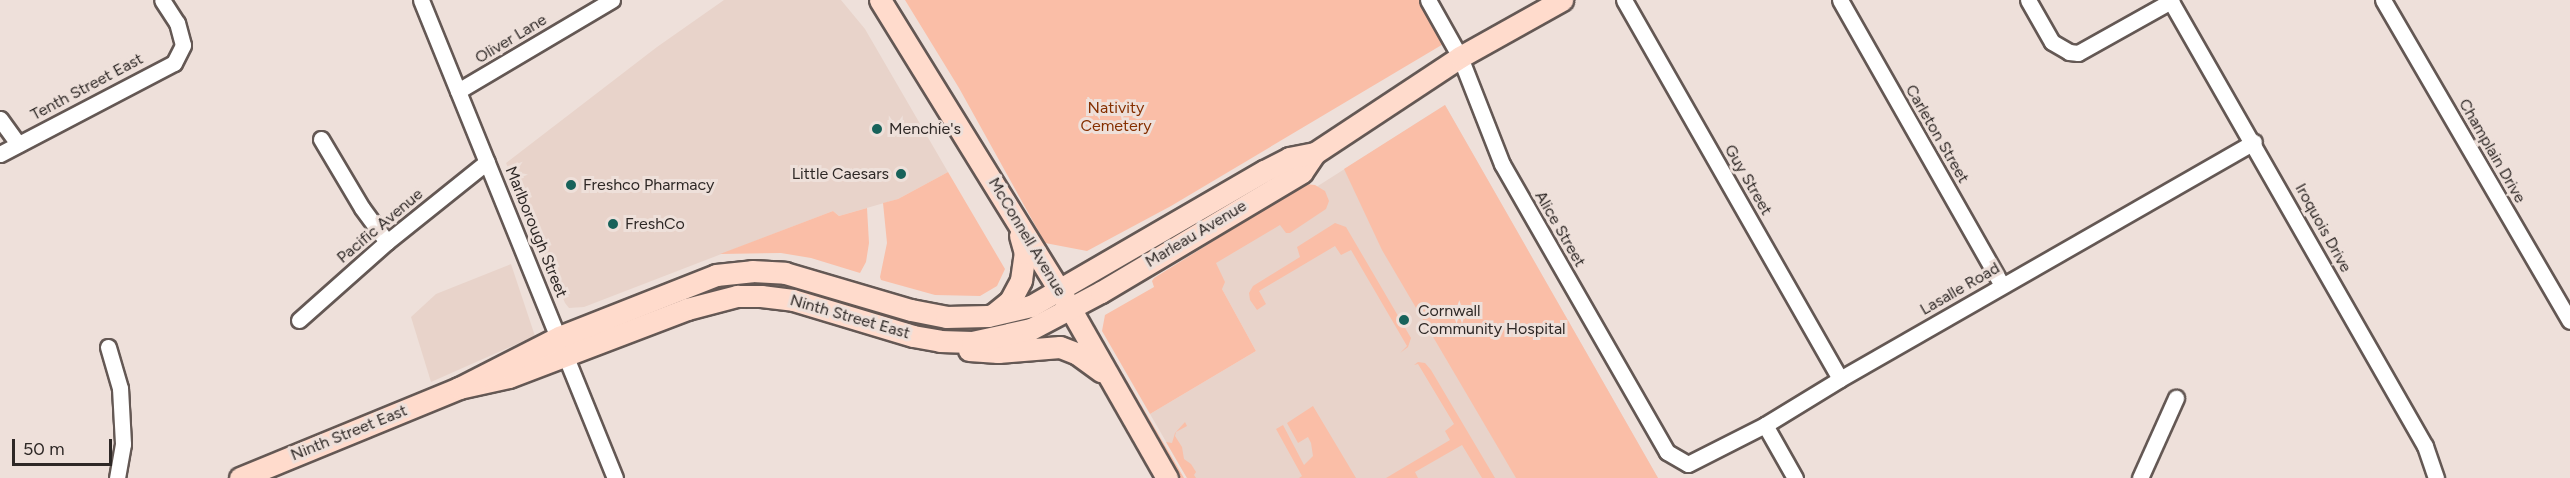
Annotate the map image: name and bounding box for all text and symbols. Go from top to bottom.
street label: Oliver Lane [472,10,550,68]
street label: Tenth Street East [28,49,146,125]
street label: Carleton Street [1901,81,1973,187]
street label: Champlain Drive [2454,96,2530,206]
park label: Nativity Cemetery [1080,98,1152,136]
place label: Menchie's [889,119,961,139]
marker: Menchie's [870,122,884,136]
street label: Guy Street [1720,141,1776,219]
street label: Marlborough Street [501,164,571,300]
place label: Little Caesars [792,164,889,184]
marker: Little Caesars [894,167,908,181]
street label: McConnell Avenue [984,174,1070,300]
place label: Freshco Pharmacy [583,175,714,195]
marker: Freshco Pharmacy [564,178,578,192]
street label: Iroquois Drive [2291,180,2355,276]
street label: Pacific Avenue [333,185,427,267]
street label: Alice Street [1531,188,1589,270]
street label: Marleau Avenue [1142,196,1250,272]
place label: FreshCo [625,214,685,234]
marker: FreshCo [606,217,620,231]
street label: Lasalle Road [1917,259,2003,319]
street label: Ninth Street East [788,291,912,343]
place label: Cornwall Community Hospital [1418,301,1566,339]
marker: Cornwall Community Hospital [1395,311,1413,329]
street label: Ninth Street East [288,401,410,465]
scale bar [15,427,116,465]
text: 50 m [23,438,65,460]

